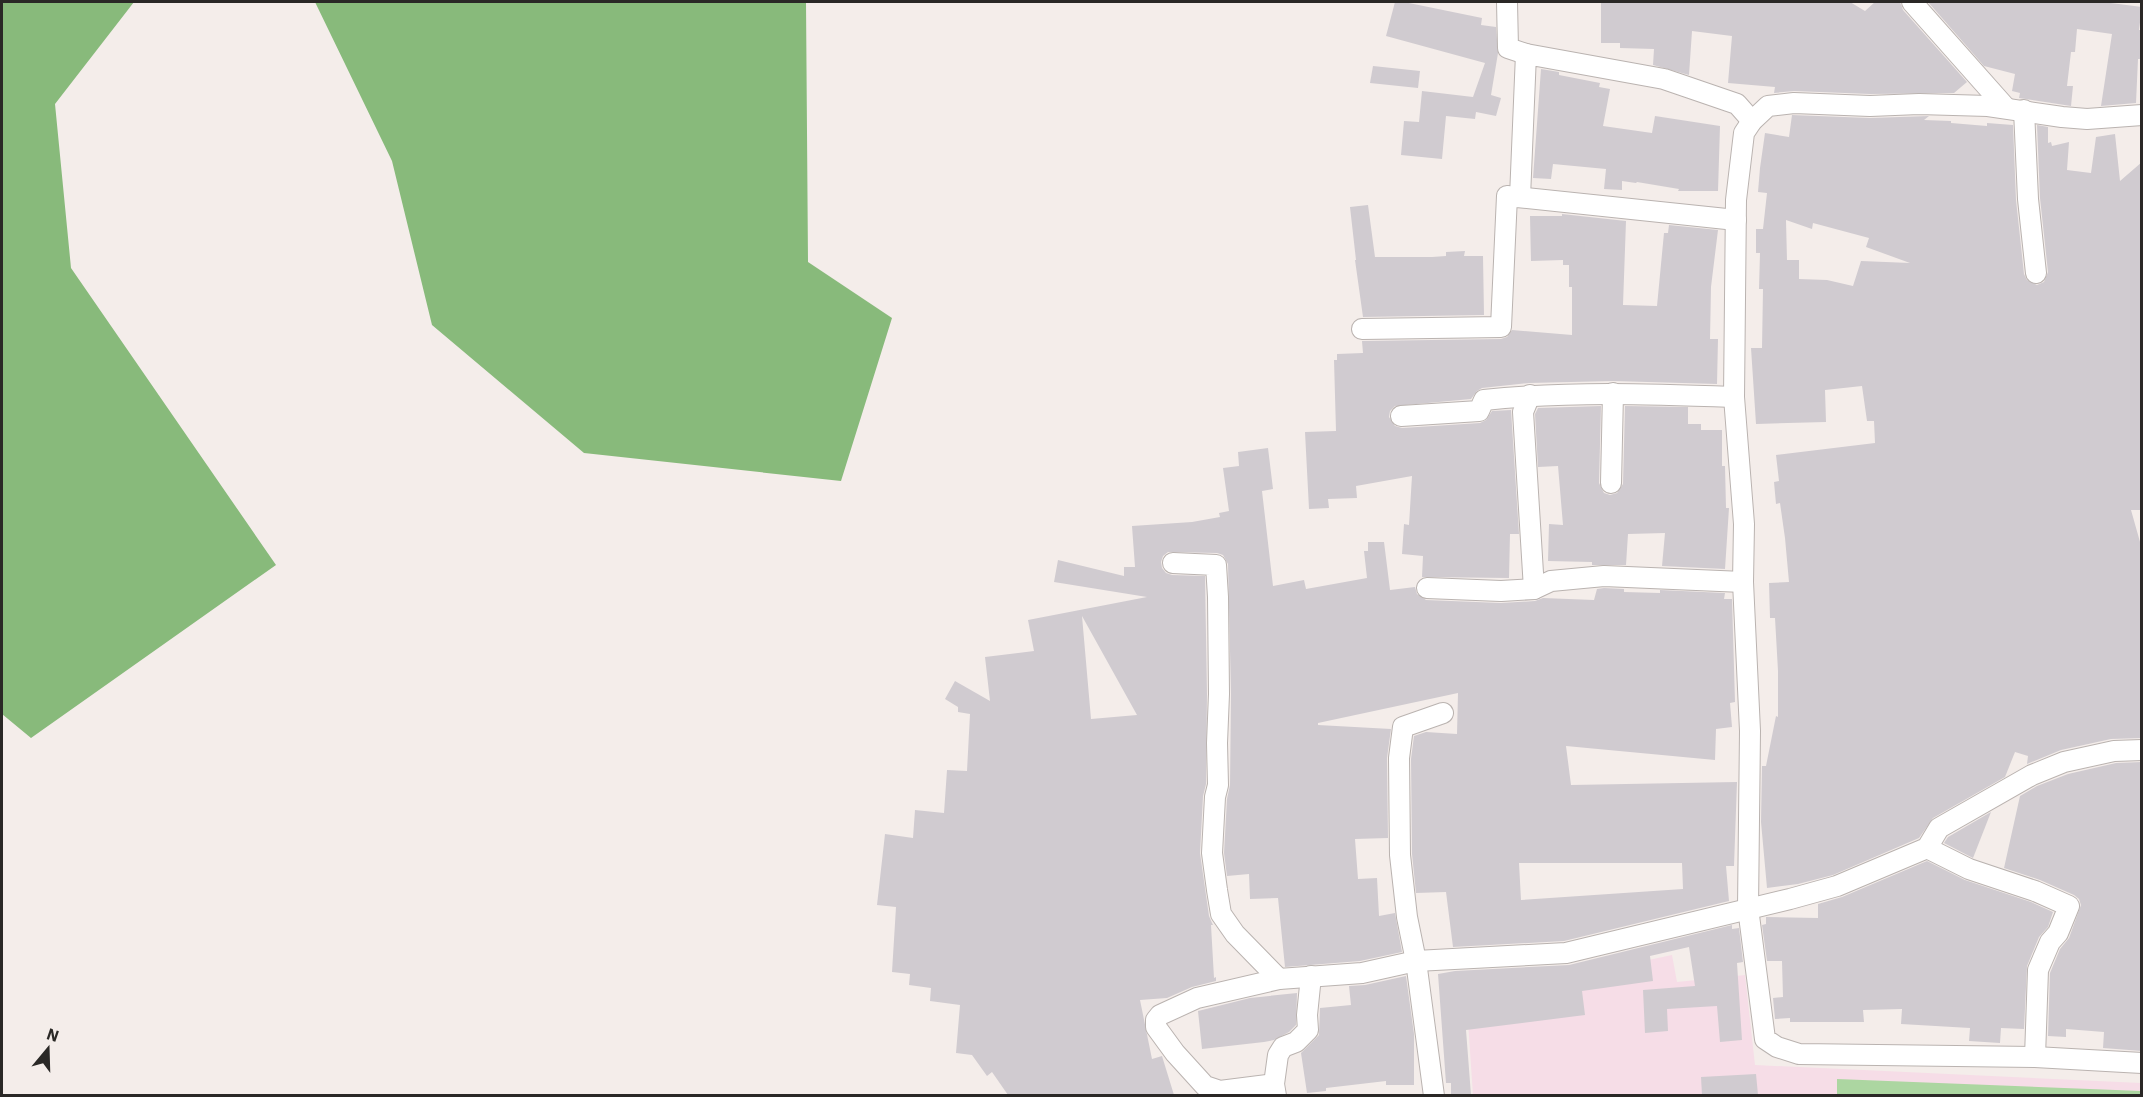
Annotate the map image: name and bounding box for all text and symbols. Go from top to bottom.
north arrow [18,1019,78,1079]
text: N [44,1023,62,1046]

